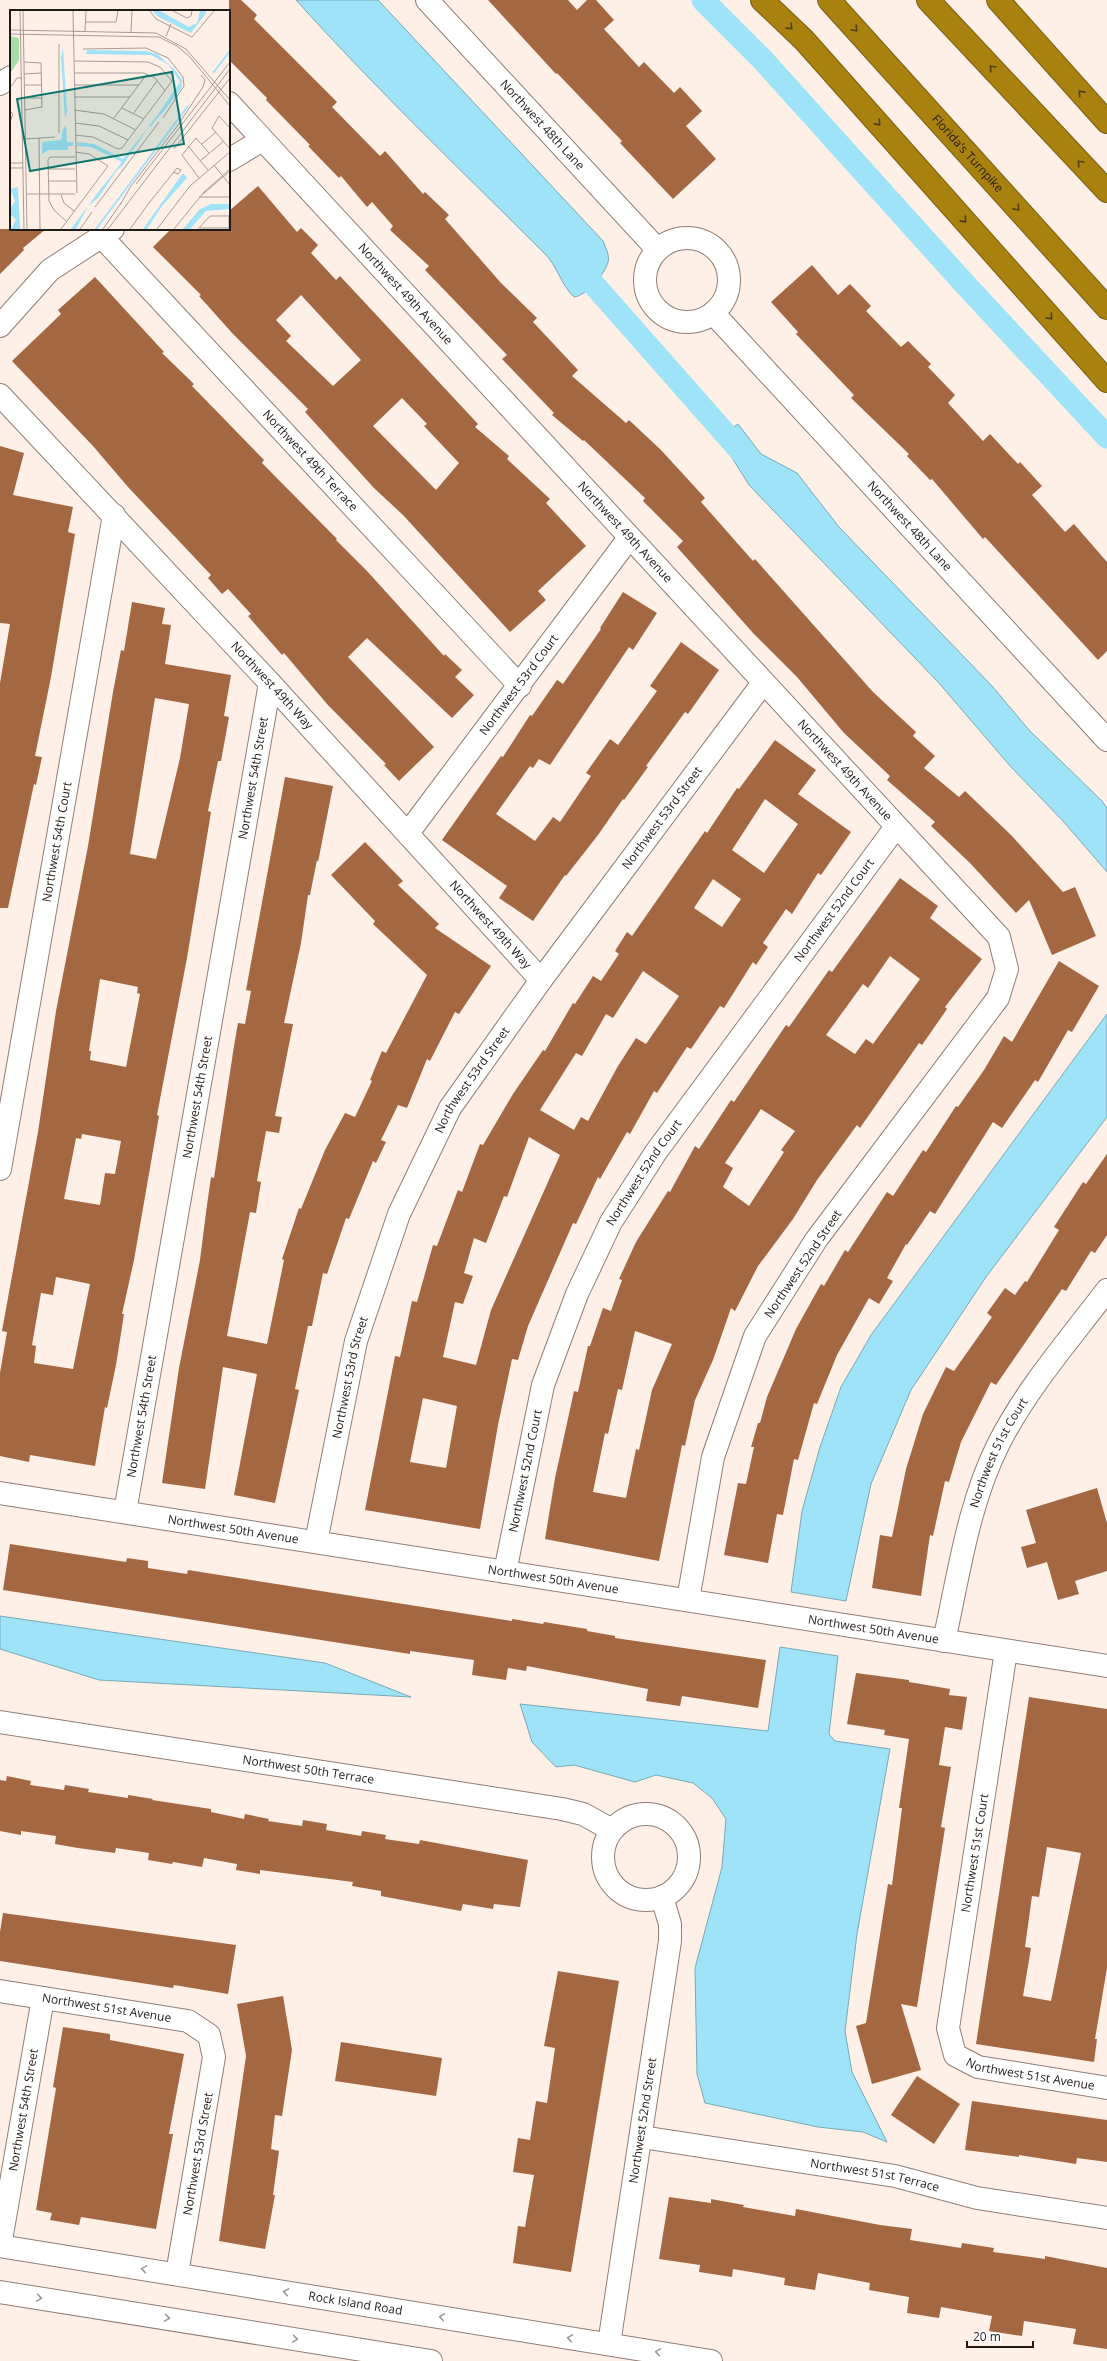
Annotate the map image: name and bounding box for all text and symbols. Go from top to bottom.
inset map [10,10,230,230]
one-way arrow [785,22,793,30]
one-way arrow [850,24,858,32]
one-way arrow [989,65,996,72]
street label: Northwest 48th Lane [497,76,589,174]
one-way arrow [1079,90,1086,97]
street label: Florida's Turnpike [928,111,1008,196]
one-way arrow [873,119,880,126]
one-way arrow [1078,160,1085,167]
one-way arrow [1013,203,1020,211]
one-way arrow [959,216,966,223]
street label: Northwest 49th Avenue [355,239,457,348]
one-way arrow [1046,313,1053,320]
street label: Northwest 49th Terrace [259,406,362,515]
street label: Northwest 49th Avenue [574,477,677,586]
street label: Northwest 48th Lane [864,477,956,575]
street label: Northwest 53rd Court [475,631,562,739]
street label: Northwest 49th Way [227,638,318,734]
street label: Northwest 54th Street [234,715,272,841]
street label: Northwest 49th Avenue [794,715,897,824]
street label: Northwest 53rd Street [618,763,706,873]
street label: Northwest 54th Court [38,780,75,903]
street label: Northwest 52nd Court [790,855,878,965]
street label: Northwest 49th Way [446,876,536,973]
street label: Northwest 53rd Street [430,1023,513,1136]
street label: Northwest 54th Street [178,1035,216,1160]
street label: Northwest 52nd Court [602,1116,685,1229]
street label: Northwest 52nd Street [760,1206,845,1321]
street label: Northwest 53rd Street [328,1314,372,1440]
street label: Northwest 54th Street [122,1354,160,1479]
street label: Northwest 51st Court [965,1394,1032,1510]
street label: Northwest 52nd Court [504,1408,546,1534]
street label: Northwest 50th Avenue [167,1510,300,1548]
street label: Northwest 50th Avenue [487,1560,620,1598]
street label: Northwest 50th Avenue [807,1610,940,1648]
street label: Northwest 50th Terrace [241,1751,376,1788]
street label: Northwest 51st Court [957,1792,992,1914]
street label: Northwest 51st Avenue [41,1989,173,2026]
street label: Northwest 54th Street [4,2047,42,2173]
street label: Northwest 51st Avenue [963,2053,1096,2094]
street label: Northwest 52nd Street [624,2056,660,2185]
street label: Northwest 53rd Street [178,2091,217,2217]
street label: Northwest 51st Terrace [809,2154,942,2196]
one-way arrow [141,2265,147,2274]
street label: Rock Island Road [307,2287,404,2319]
one-way arrow [283,2288,289,2297]
one-way arrow [35,2293,42,2302]
one-way arrow [164,2313,170,2322]
one-way arrow [439,2313,445,2322]
scale bar [967,2323,1033,2349]
text: 20 m [973,2328,1001,2345]
one-way arrow [292,2334,298,2343]
one-way arrow [567,2334,573,2343]
one-way arrow [655,2349,662,2357]

